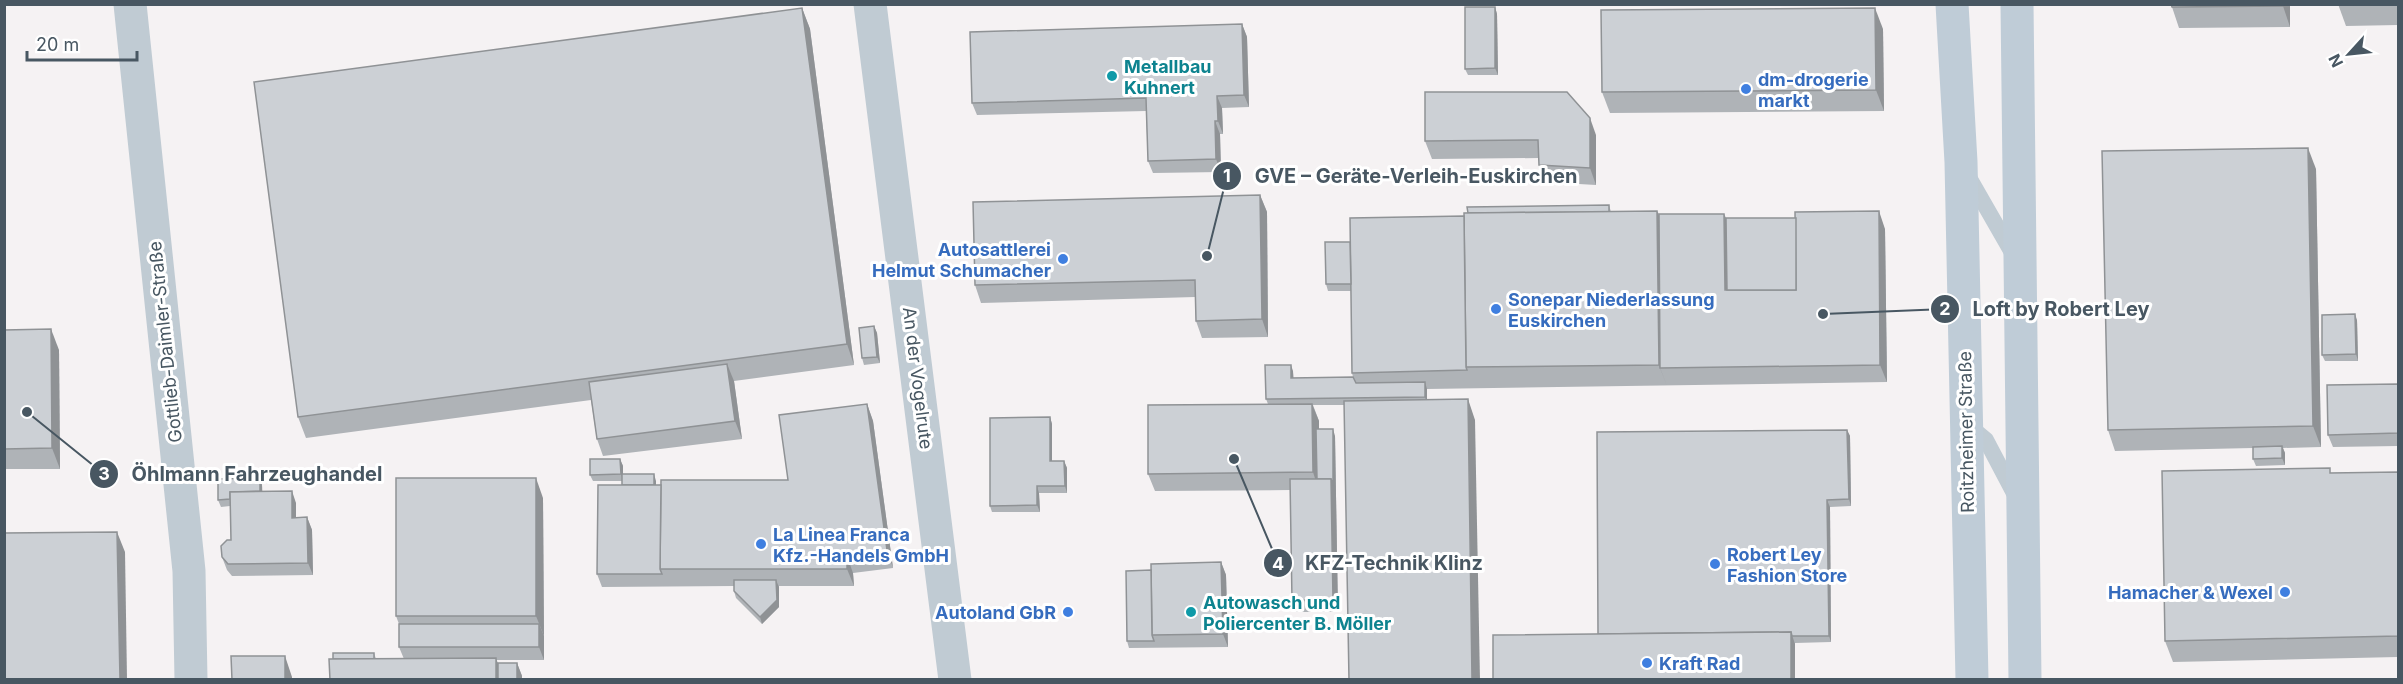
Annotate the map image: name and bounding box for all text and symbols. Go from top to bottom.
scale bar [27,24,136,62]
north arrow [2319,24,2379,84]
text: 20 m [36,34,79,55]
text: N [2324,51,2347,71]
place label: Metallbau Kuhnert [1124,56,1212,98]
marker: Metallbau Kuhnert [1105,69,1119,83]
place label: dm-drogerie markt [1758,69,1869,111]
marker: dm-drogerie markt [1739,82,1753,96]
callout: GVE – Geräte-Verleih-Euskirchen [1212,157,1589,195]
text: GVE – Geräte-Verleih-Euskirchen [1255,164,1577,188]
text: 1 [1223,165,1231,186]
place label: Autosattlerei Helmut Schumacher [872,239,1051,281]
street label: Gottlieb-Daimler-Straße [144,240,186,444]
marker: Autosattlerei Helmut Schumacher [1056,252,1070,266]
place label: Sonepar Niederlassung Euskirchen [1508,289,1715,331]
callout: Loft by Robert Ley [1930,290,2161,328]
text: Loft by Robert Ley [1972,297,2150,321]
text: 2 [1939,298,1951,319]
marker: Sonepar Niederlassung Euskirchen [1489,302,1503,316]
street label: An der Vogelrute [899,306,937,450]
street label: Roitzheimer Straße [1954,351,1978,513]
callout: Öhlmann Fahrzeughandel [89,455,394,493]
text: Öhlmann Fahrzeughandel [132,462,382,486]
text: 3 [98,463,110,484]
place label: La Linea Franca Kfz.-Handels GmbH [773,524,949,566]
marker: La Linea Franca Kfz.-Handels GmbH [754,537,768,551]
callout: KFZ-Technik Klinz [1263,544,1495,582]
place label: Robert Ley Fashion Store [1727,544,1848,586]
text: KFZ-Technik Klinz [1305,551,1483,575]
text: 4 [1272,553,1284,574]
marker: Robert Ley Fashion Store [1708,557,1722,571]
place label: Hamacher & Wexel [2108,582,2273,603]
marker: Hamacher & Wexel [2278,585,2292,599]
place label: Autowasch und Poliercenter B. Möller [1203,592,1391,634]
place label: Autoland GbR [935,602,1056,623]
marker: Autoland GbR [1061,605,1075,619]
marker: Autowasch und Poliercenter B. Möller [1184,605,1198,619]
place label: Kraft Rad [1659,653,1740,674]
marker: Kraft Rad [1640,656,1654,670]

